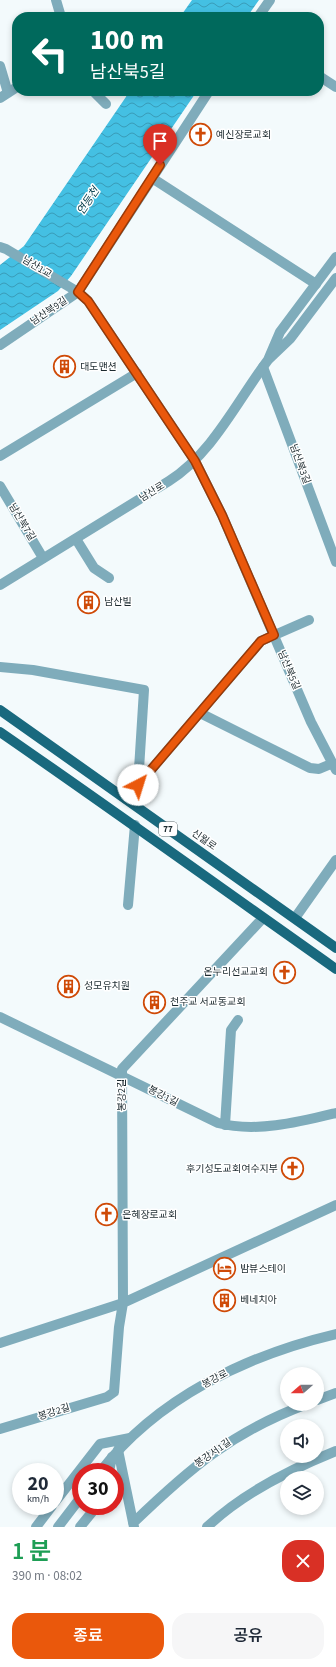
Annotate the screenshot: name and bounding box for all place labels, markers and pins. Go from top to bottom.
church icon: 예신장로교회 [188,122,214,148]
pin [143,124,177,165]
place label: 예신장로교회 [216,128,271,142]
building icon: 대도맨션 [52,354,78,380]
place label: 대도맨션 [80,360,117,374]
building icon: 남산빌 [75,589,101,615]
place label: 남산빌 [104,595,132,609]
church icon: 온누리선교교회 [271,959,297,985]
place label: 온누리선교교회 [204,965,268,979]
building icon: 성모유치원 [55,973,81,999]
place label: 성모유치원 [84,979,130,993]
building icon: 천주교 서교동교회 [141,989,167,1015]
place label: 천주교 서교동교회 [170,995,246,1009]
church icon: 후기성도교회여수지부 [280,1156,306,1182]
place label: 후기성도교회여수지부 [186,1162,278,1176]
church icon: 은혜장로교회 [93,1202,119,1228]
place label: 은혜장로교회 [122,1208,177,1222]
hotel icon: 밤뷰스테이 [212,1256,238,1282]
place label: 밤뷰스테이 [240,1262,286,1276]
building icon: 베네치아 [211,1287,237,1313]
place label: 베네치아 [240,1293,278,1307]

